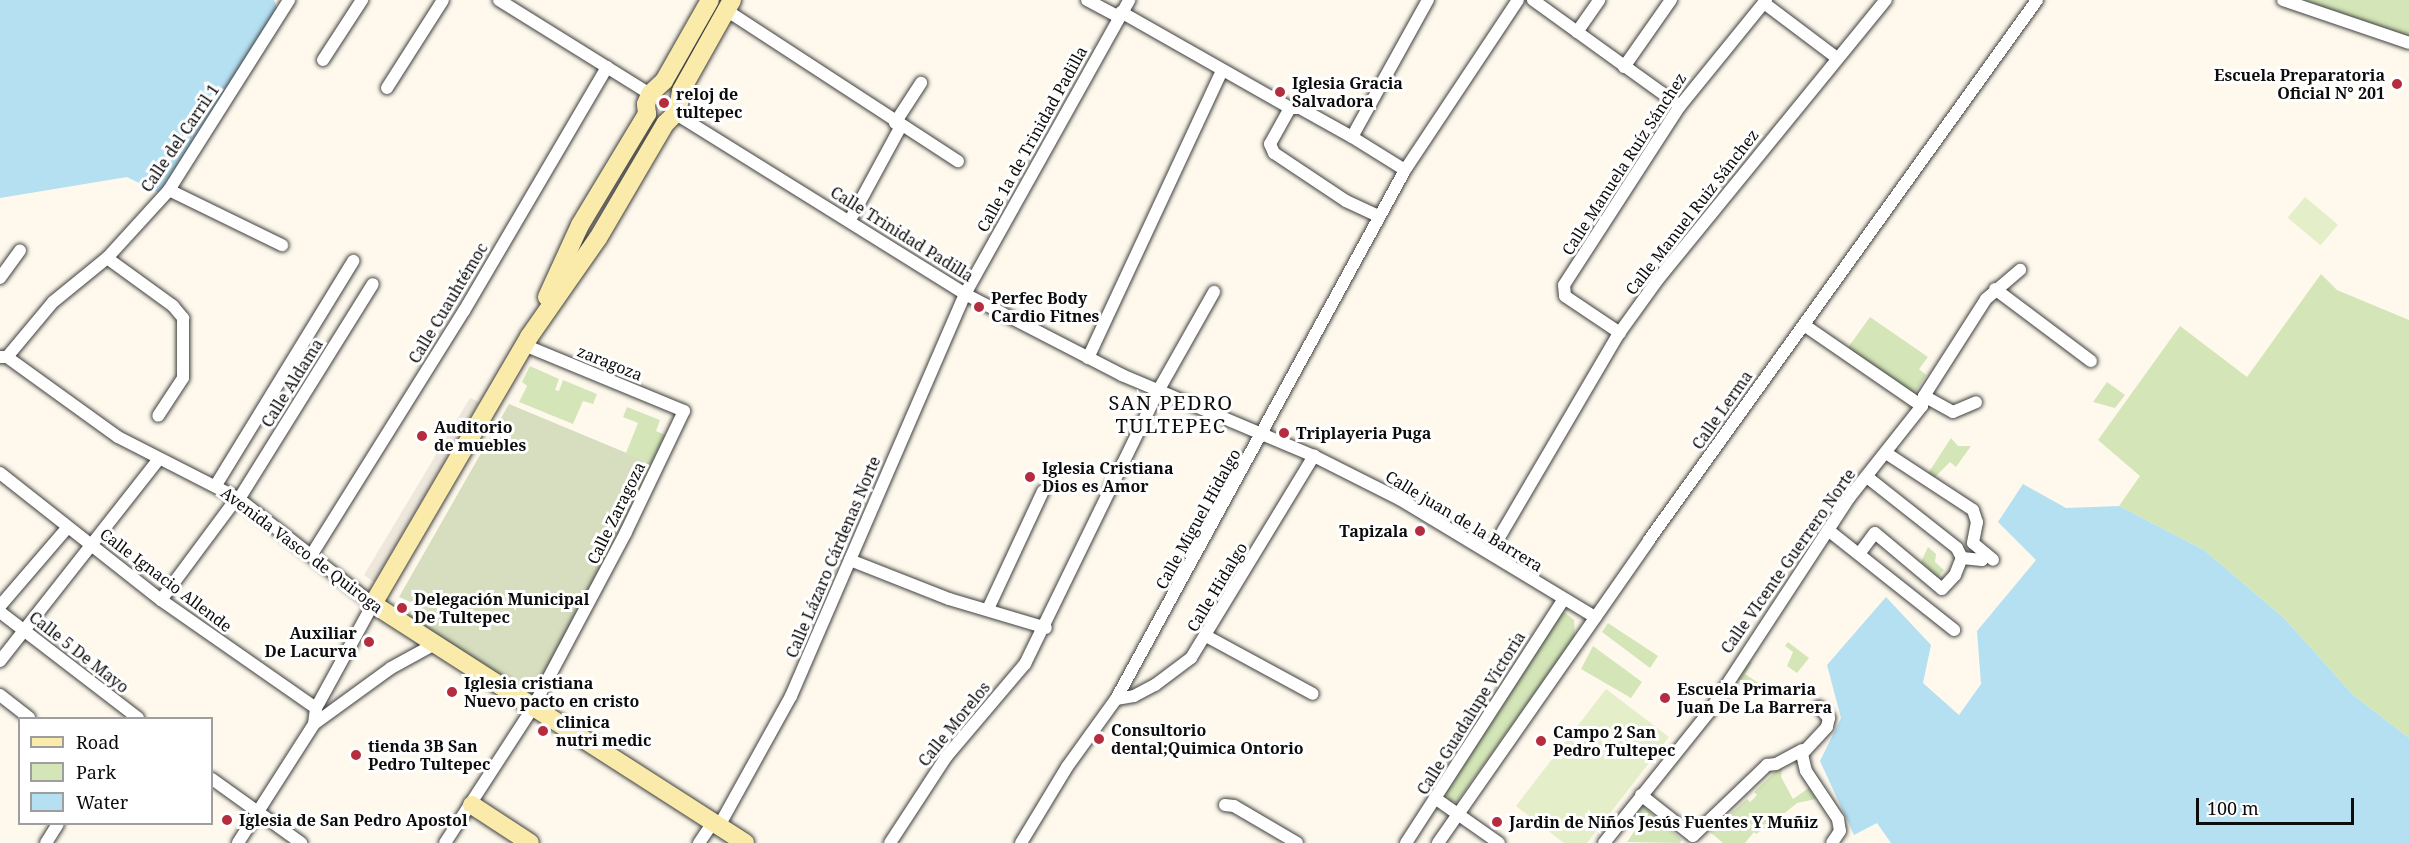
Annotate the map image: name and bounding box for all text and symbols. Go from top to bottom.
street label: Calle 1a de Trinidad Padilla [973,43,1091,235]
place label: Escuela Preparatoria Oficial N° 201 [2214,65,2385,103]
street label: Calle Manuela Ruíz Sánchez [1558,69,1690,259]
place label: Iglesia Gracia Salvadora [1292,73,1403,111]
marker: Escuela Preparatoria Oficial N° 201 [2390,77,2404,91]
street label: Calle del Carril 1 [137,80,223,196]
place label: reloj de tultepec [676,84,742,122]
marker: Iglesia Gracia Salvadora [1273,85,1287,99]
marker: reloj de tultepec [657,96,671,110]
street label: Calle Manuel Ruiz Sánchez [1621,125,1763,299]
street label: Calle Trinidad Padilla [827,182,977,286]
street label: Calle Cuauhtémoc [404,239,492,367]
place label: Perfec Body Cardio Fitnes [991,288,1099,326]
marker: Perfec Body Cardio Fitnes [972,300,986,314]
street label: Calle Aldama [257,335,327,431]
street label: zaragoza [575,341,645,385]
street label: Calle Lerma [1688,367,1756,453]
district label: SAN PEDRO TULTEPEC [1108,390,1234,437]
place label: Auditorio de muebles [434,417,526,455]
place label: Triplayeria Puga [1296,423,1431,443]
marker: Triplayeria Puga [1277,426,1291,440]
marker: Auditorio de muebles [415,429,429,443]
street label: Calle Miguel Hidalgo [1151,445,1245,593]
street label: Calle Lázaro Cárdenas Norte [782,453,884,661]
place label: Iglesia Cristiana Dios es Amor [1042,458,1174,496]
street label: Calle Zaragoza [583,459,649,567]
street label: Calle VIcente Guerrero Norte [1717,465,1859,657]
street label: Calle juan de la Barrera [1382,466,1546,576]
marker: Iglesia Cristiana Dios es Amor [1023,470,1037,484]
street label: Avenida Vasco de Quiroga [217,483,387,617]
place label: Tapizala [1339,521,1408,541]
street label: Calle Ignacio Allende [96,524,236,636]
marker: Tapizala [1413,524,1427,538]
street label: Calle Hidalgo [1183,539,1251,635]
place label: Delegación Municipal De Tultepec [414,589,589,627]
marker: Delegación Municipal De Tultepec [395,601,409,615]
street label: Calle 5 De Mayo [25,607,133,697]
place label: Auxiliar De Lacurva [265,623,357,661]
street label: Calle Guadalupe Victoria [1413,628,1529,798]
marker: Auxiliar De Lacurva [362,635,376,649]
place label: Iglesia cristiana Nuevo pacto en cristo [464,673,639,711]
street label: Calle Morelos [914,678,994,770]
place label: Escuela Primaria Juan De La Barrera [1677,679,1832,717]
marker: Iglesia cristiana Nuevo pacto en cristo [445,685,459,699]
marker: Escuela Primaria Juan De La Barrera [1658,691,1672,705]
place label: clinica nutri medic [556,712,651,750]
legend [18,717,213,825]
place label: Consultorio dental;Quimica Ontorio [1111,720,1304,758]
marker: clinica nutri medic [534,722,552,740]
place label: Campo 2 San Pedro Tultepec [1553,722,1675,760]
text: Road [76,730,119,754]
marker: Consultorio dental;Quimica Ontorio [1092,732,1106,746]
marker: Campo 2 San Pedro Tultepec [1534,734,1548,748]
place label: tienda 3B San Pedro Tultepec [368,736,490,774]
marker: tienda 3B San Pedro Tultepec [349,748,363,762]
text: Park [76,760,116,784]
scale bar [2199,786,2356,824]
text: Water [76,790,128,814]
text: 100 m [2207,796,2259,820]
place label: Iglesia de San Pedro Apostol [239,810,468,830]
place label: Jardin de Niños Jesús Fuentes Y Muñiz [1509,812,1818,832]
marker: Iglesia de San Pedro Apostol [220,813,234,827]
marker: Jardin de Niños Jesús Fuentes Y Muñiz [1490,815,1504,829]

